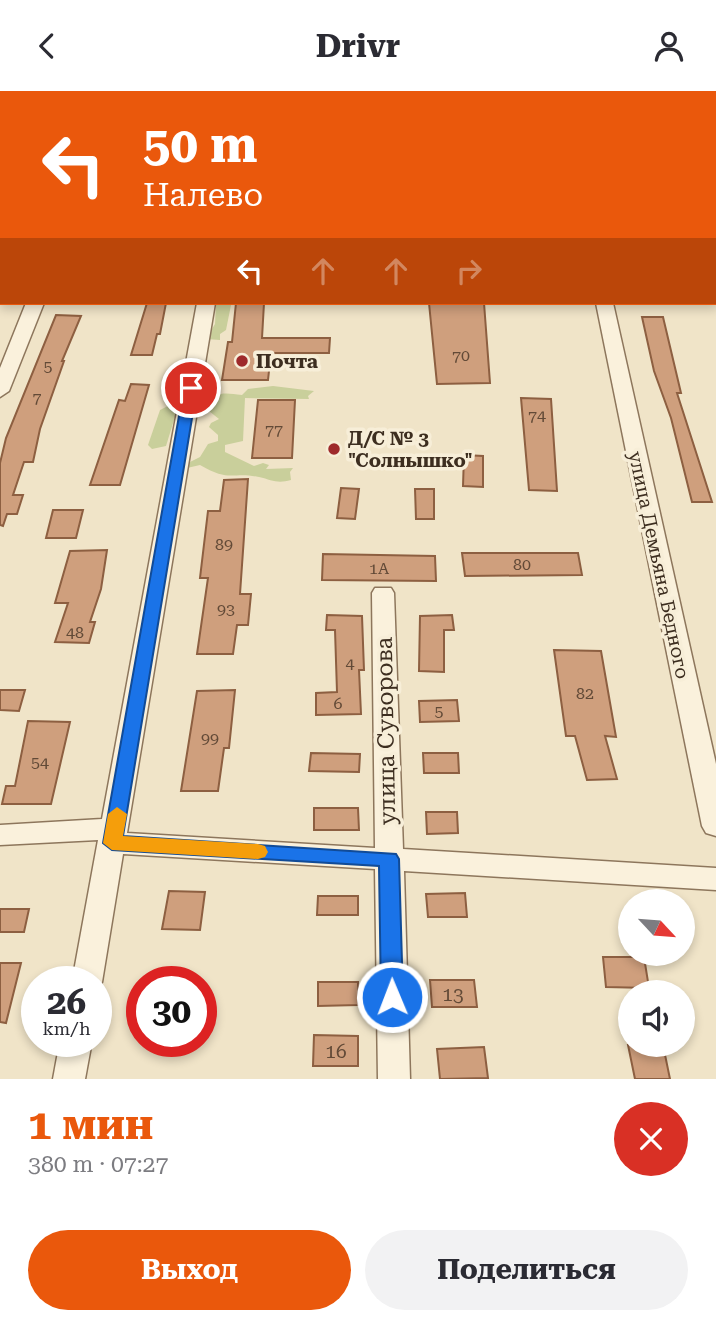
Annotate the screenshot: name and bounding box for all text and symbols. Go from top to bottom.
icon: back [28,27,66,65]
text: Drivr [316,27,400,65]
icon: person [650,27,688,65]
text: 50 m [143,117,258,174]
icon: left [28,119,119,210]
text: Налево [143,176,263,214]
icon: left [231,252,269,290]
icon: ahead [304,252,342,290]
icon: ahead [377,252,415,290]
icon: right [450,252,488,290]
house number: 70 [452,346,470,365]
place label: Почта [256,350,318,373]
marker: Почта [234,353,250,369]
house number: 5 [44,357,53,376]
pin [161,358,221,418]
icon: arrive [172,369,210,407]
house number: 7 [33,388,42,407]
house number: 74 [528,406,546,425]
house number: 77 [265,420,283,439]
place label: Д/С № 3 "Солнышко" [348,427,473,472]
marker: Д/С № 3 "Солнышко" [326,441,342,457]
street label: улица Демьяна Бедного [624,449,694,681]
house number: 89 [215,535,233,554]
house number: 80 [513,555,531,574]
house number: 1А [369,559,390,578]
house number: 93 [217,600,235,619]
house number: 48 [66,623,84,642]
street label: улица Суворова [371,636,401,825]
house number: 4 [346,654,355,673]
house number: 82 [576,684,594,703]
house number: 6 [334,694,343,713]
house number: 5 [435,702,444,721]
house number: 99 [201,729,219,748]
house number: 54 [31,753,49,772]
north arrow [618,889,695,966]
map controls [618,889,695,1057]
position arrow [355,960,429,1034]
speed limit sign: 30 [126,966,217,1057]
button: sound [618,980,695,1057]
text: 26 [47,982,86,1023]
house number: 13 [442,983,464,1006]
text: km/h [42,1018,91,1039]
house number: 16 [325,1040,347,1063]
text: 1 мин [28,1100,153,1149]
button: close [614,1102,688,1176]
text: 380 m · 07:27 [28,1151,168,1178]
button: Выход [28,1230,351,1310]
button: Поделиться [365,1230,688,1310]

